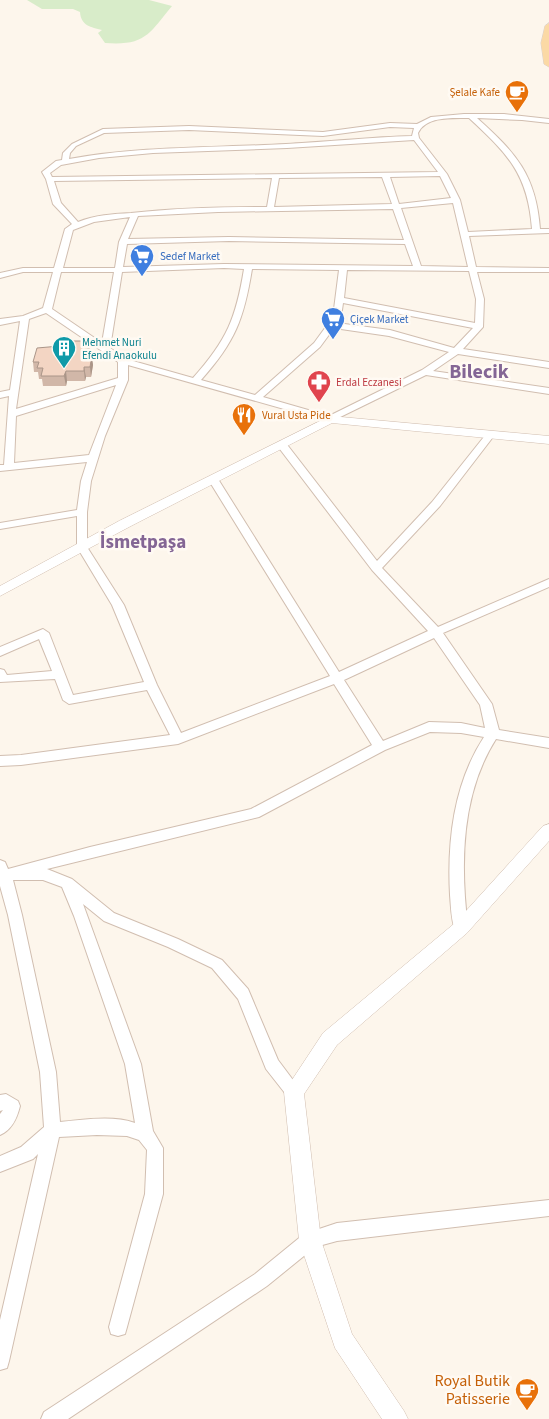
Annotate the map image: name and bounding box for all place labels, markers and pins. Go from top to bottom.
cafe icon: Şelale Kafe [504,79,530,113]
place label: Şelale Kafe [449,85,501,100]
supermarket icon: Sedef Market [129,243,155,277]
place label: Sedef Market [160,249,220,264]
supermarket icon: Çiçek Market [320,306,346,340]
place label: Çiçek Market [350,312,409,327]
building icon: Mehmet Nuri Efendi Anaokulu [51,335,77,369]
place label: Mehmet Nuri Efendi Anaokulu [82,335,157,363]
pharmacy icon: Erdal Eczanesi [306,369,332,403]
place label: Erdal Eczanesi [336,375,402,390]
restaurant icon: Vural Usta Pide [231,402,257,436]
place label: Vural Usta Pide [262,408,331,423]
place label: Royal Butik Patisserie [435,1370,510,1410]
cafe icon: Royal Butik Patisserie [514,1377,540,1411]

